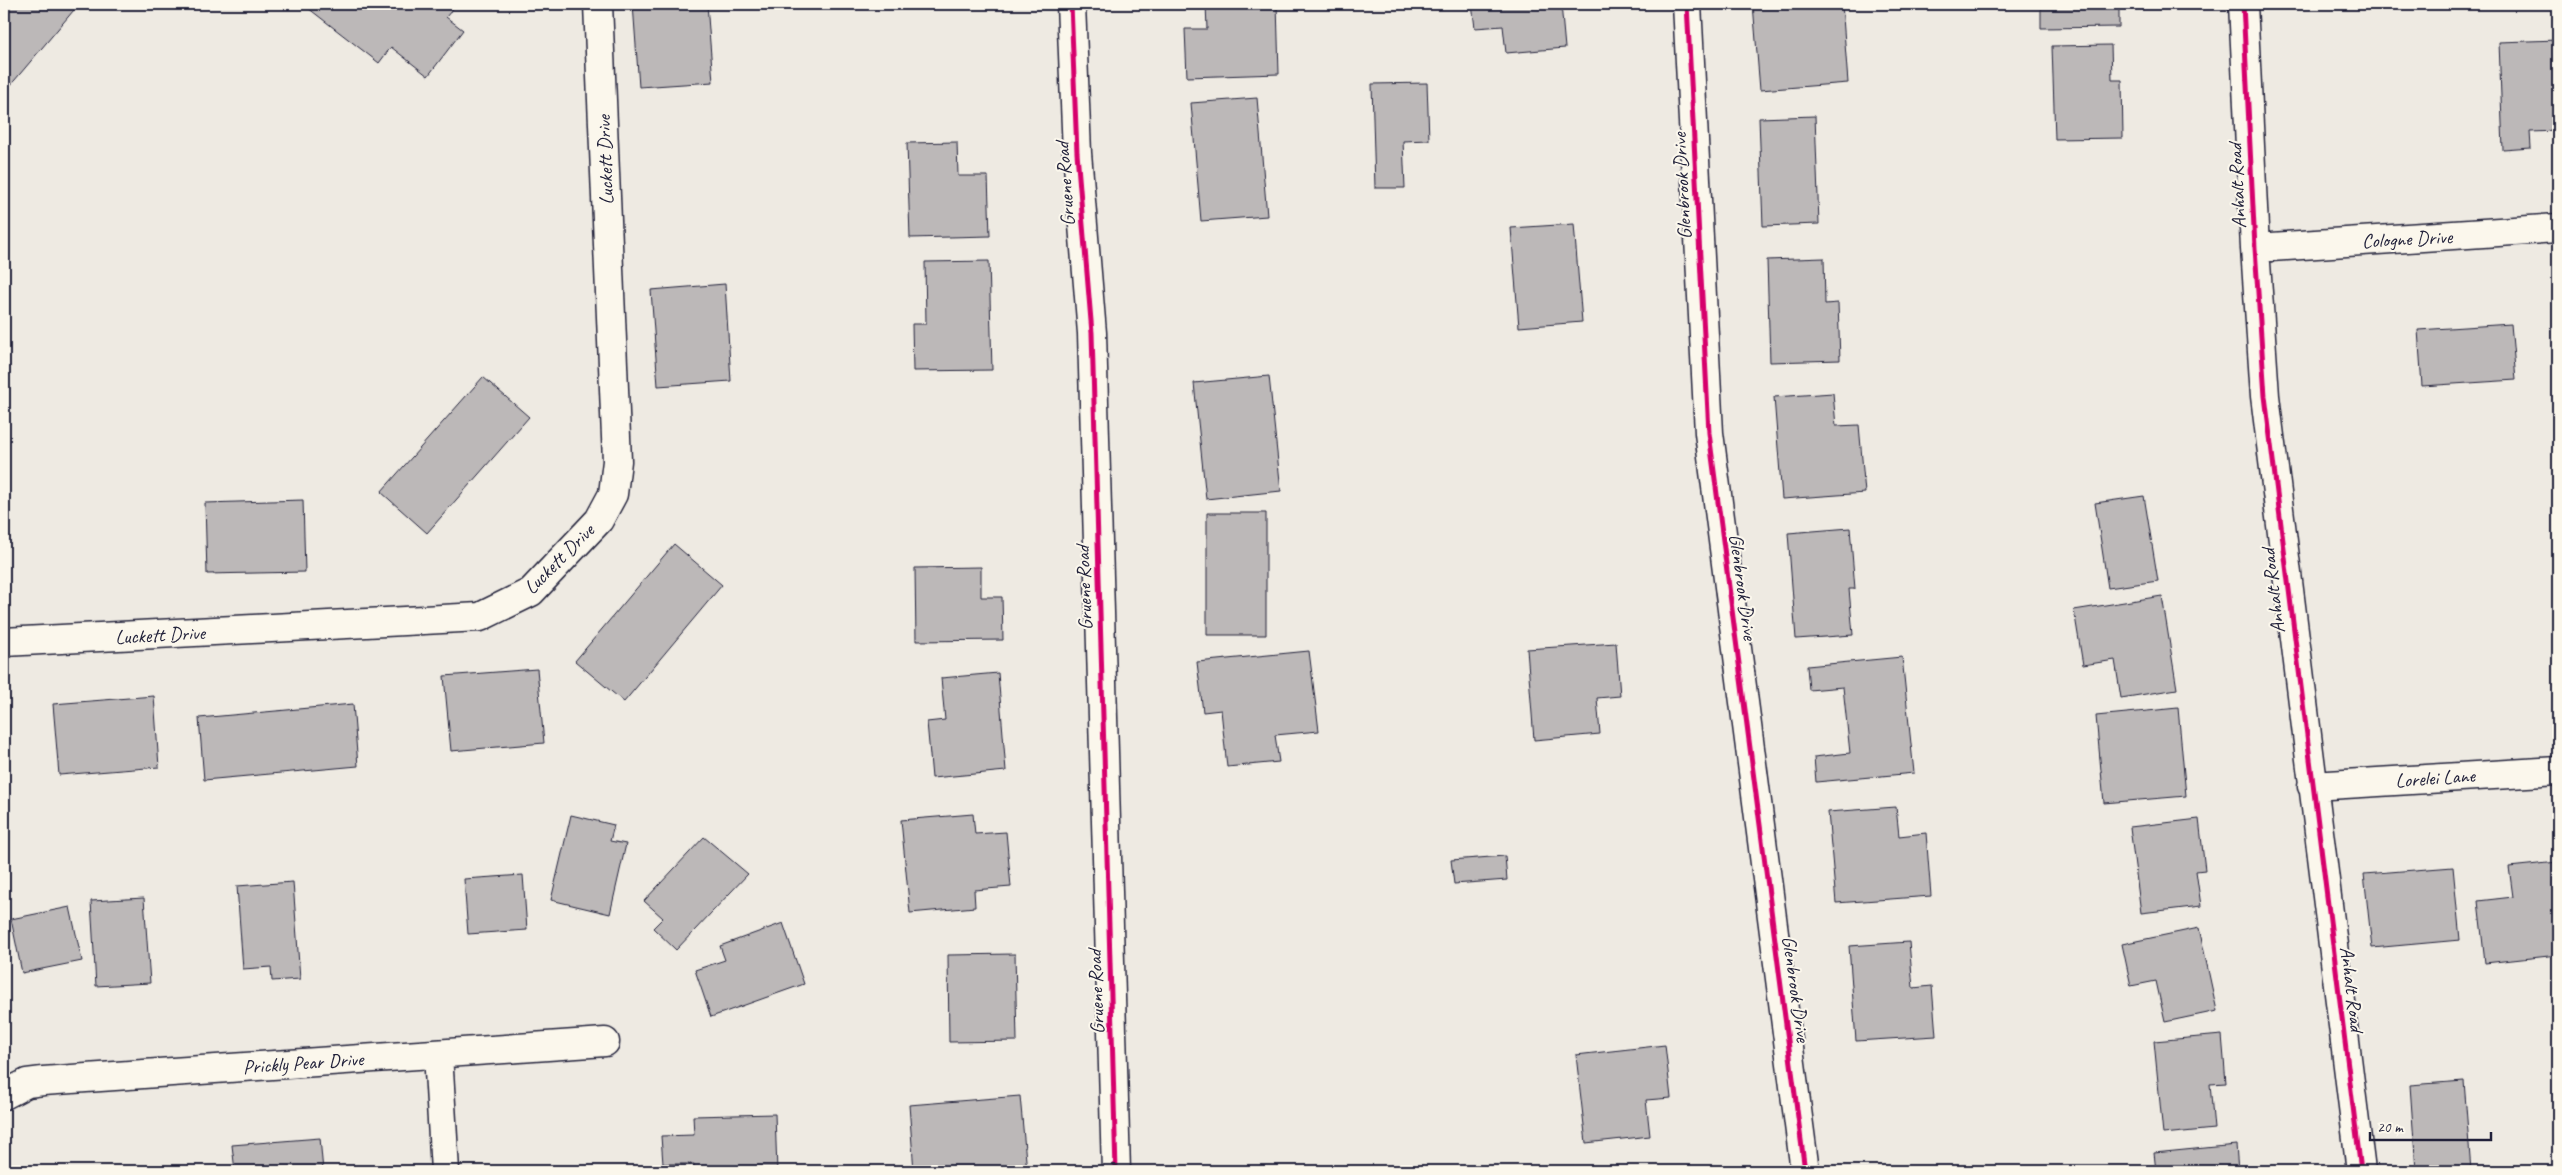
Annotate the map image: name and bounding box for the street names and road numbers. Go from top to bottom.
street label: Luckett Drive [591,113,619,205]
street label: Glenbrook Drive [1667,131,1697,240]
street label: Gruene Road [1049,138,1080,227]
street label: Anhalt Road [2222,140,2252,229]
street label: Cologne Drive [2361,224,2454,254]
street label: Luckett Drive [518,517,601,600]
street label: Glenbrook Drive [1723,532,1763,643]
street label: Gruene Road [1070,542,1098,631]
street label: Anhalt Road [2255,544,2291,635]
street label: Luckett Drive [115,620,207,650]
street label: Lorelei Lane [2394,763,2477,793]
street label: Glenbrook Drive [1776,934,1816,1045]
street label: Anhalt Road [2334,945,2370,1036]
street label: Gruene Road [1082,946,1110,1035]
street label: Prickly Pear Drive [242,1046,366,1080]

